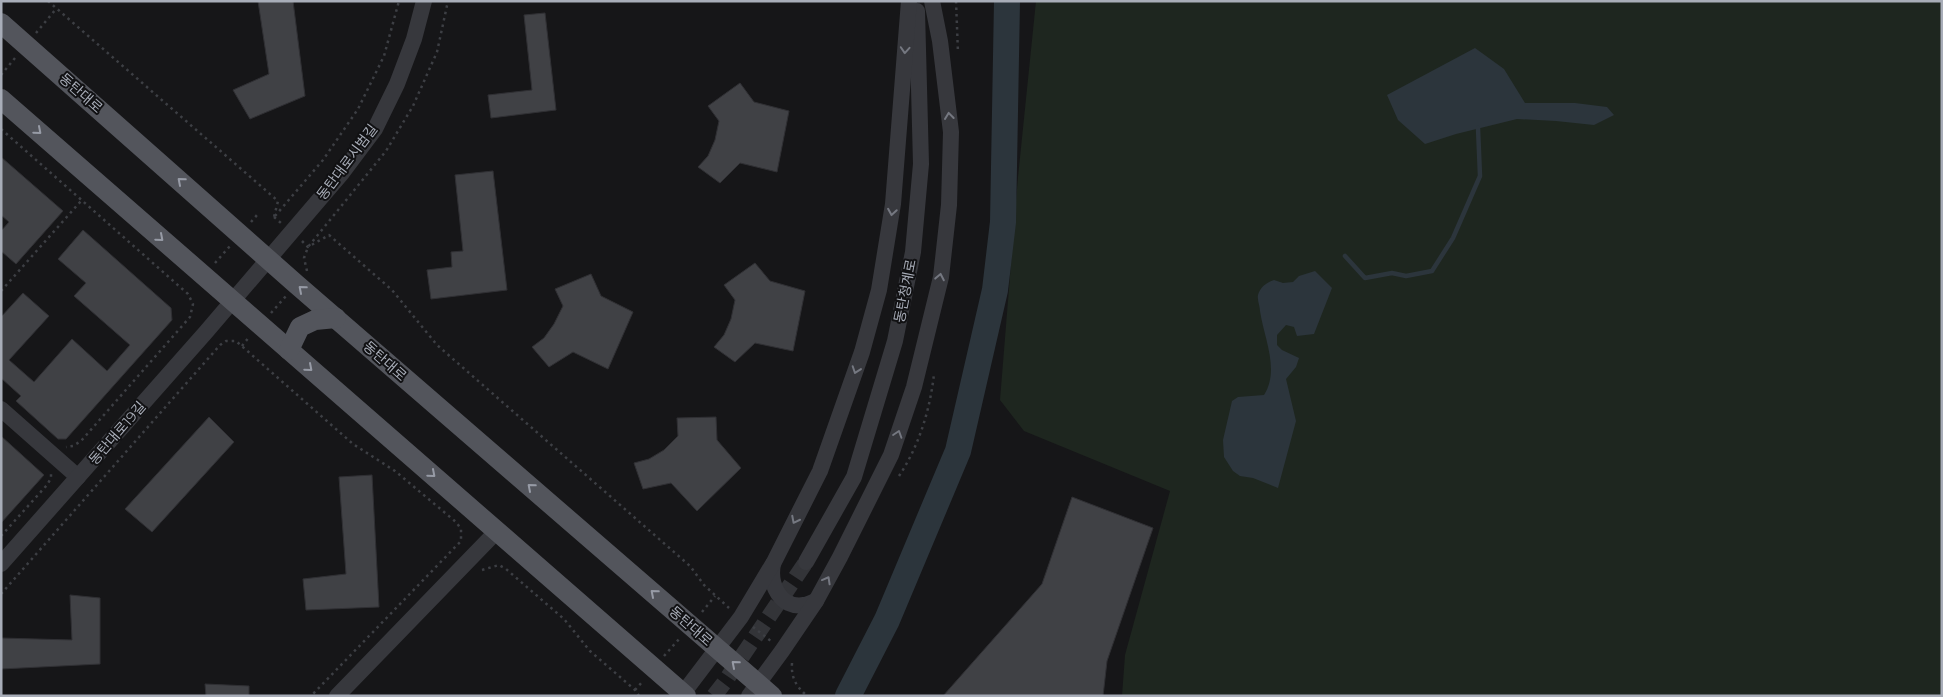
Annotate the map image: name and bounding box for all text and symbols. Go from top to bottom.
one-way arrow [900,46,911,54]
street label: 동탄대로 [56,69,106,117]
one-way arrow [944,111,955,119]
street label: 동탄대로시범길 [313,121,381,203]
one-way arrow [32,125,41,134]
one-way arrow [177,178,186,187]
one-way arrow [888,207,898,216]
one-way arrow [155,232,164,241]
street label: 동탄청계로 [890,258,920,324]
one-way arrow [934,273,945,282]
one-way arrow [299,286,308,295]
street label: 동탄대로 [360,337,410,385]
one-way arrow [304,362,313,371]
one-way arrow [852,365,862,374]
street label: 동탄대로19길 [85,398,149,468]
one-way arrow [892,431,902,439]
one-way arrow [426,469,435,477]
one-way arrow [528,484,537,493]
one-way arrow [791,515,801,524]
one-way arrow [821,577,831,586]
one-way arrow [651,591,660,599]
street label: 동탄대로 [666,602,716,650]
one-way arrow [731,660,740,669]

